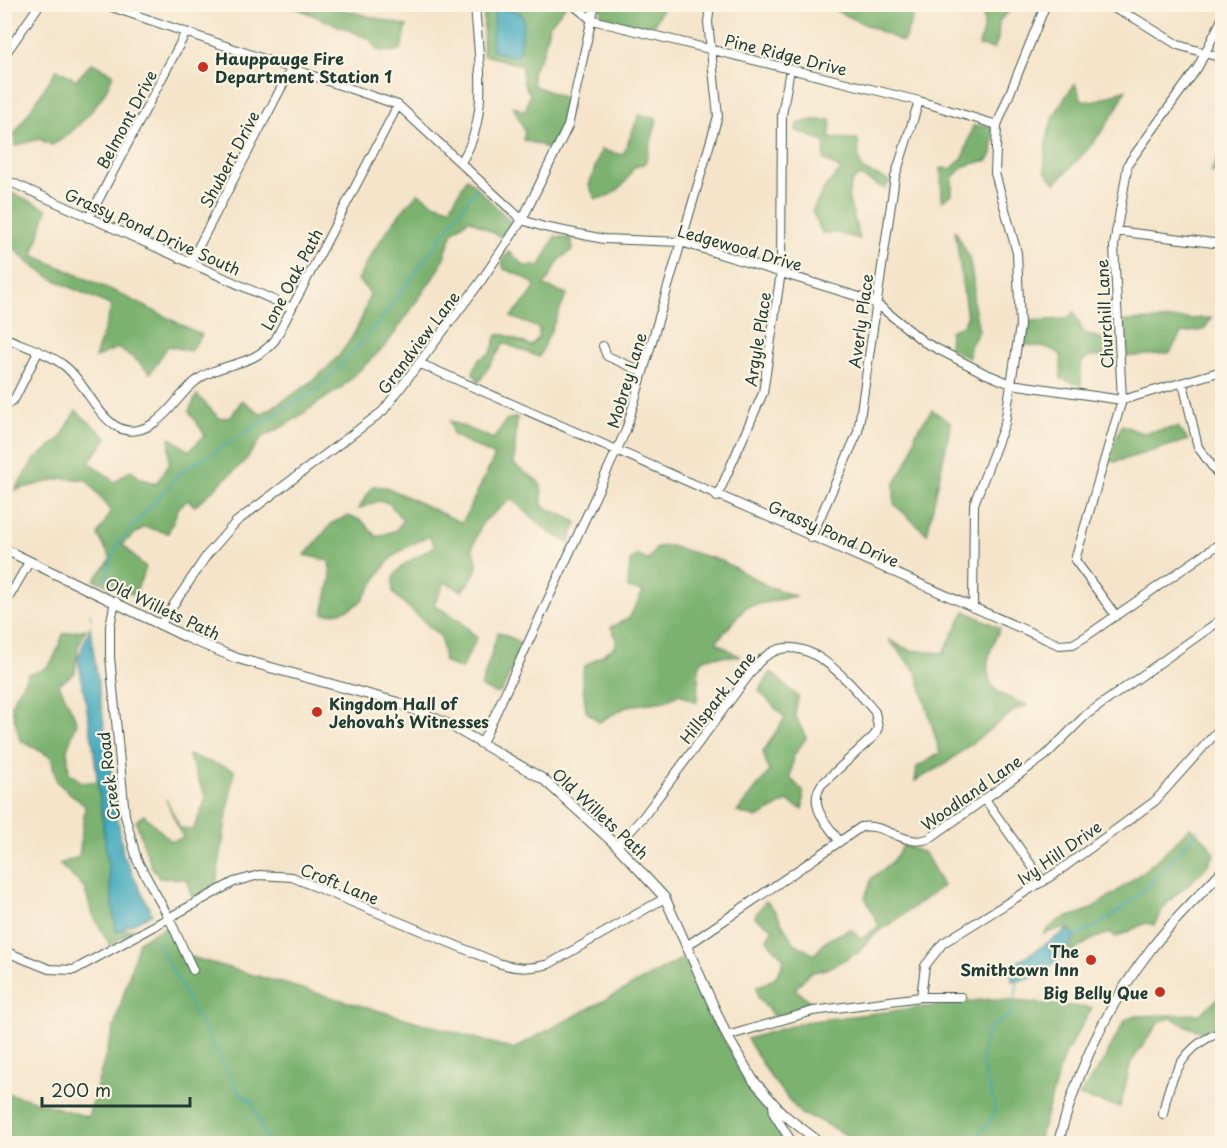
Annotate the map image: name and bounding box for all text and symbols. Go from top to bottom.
street label: Pine Ridge Drive [722,27,850,81]
place label: Hauppauge Fire Department Station 1 [215,46,392,88]
marker: Hauppauge Fire Department Station 1 [196,60,210,74]
street label: Belmont Drive [90,65,162,173]
street label: Shubert Drive [193,106,265,212]
street label: Grassy Pond Drive South [61,181,245,281]
street label: Ledgewood Drive [675,218,805,276]
street label: Lone Oak Path [254,224,328,334]
street label: Churchill Lane [1089,259,1119,369]
street label: Averly Place [842,272,878,370]
street label: Grandview Lane [371,285,465,399]
street label: Argyle Place [738,290,776,388]
street label: Mobrey Lane [600,329,652,431]
street label: Grassy Pond Drive [765,493,903,573]
street label: Old Willets Path [102,571,224,645]
street label: Hillspark Lane [673,646,761,748]
place label: Kingdom Hall of Jehovah’s Witnesses [329,691,490,733]
marker: Kingdom Hall of Jehovah’s Witnesses [310,705,324,719]
street label: Creek Road [91,730,125,822]
street label: Woodland Lane [916,748,1026,836]
street label: Old Willets Path [547,762,655,864]
street label: Ivy Hill Drive [1012,814,1106,890]
street label: Croft Lane [297,856,383,910]
place label: The Smithtown Inn [960,939,1079,981]
marker: The Smithtown Inn [1084,953,1098,967]
place label: Big Belly Que [1043,980,1148,1004]
marker: Big Belly Que [1153,985,1167,999]
scale bar [42,1070,190,1108]
text: 200 m [51,1076,111,1103]

